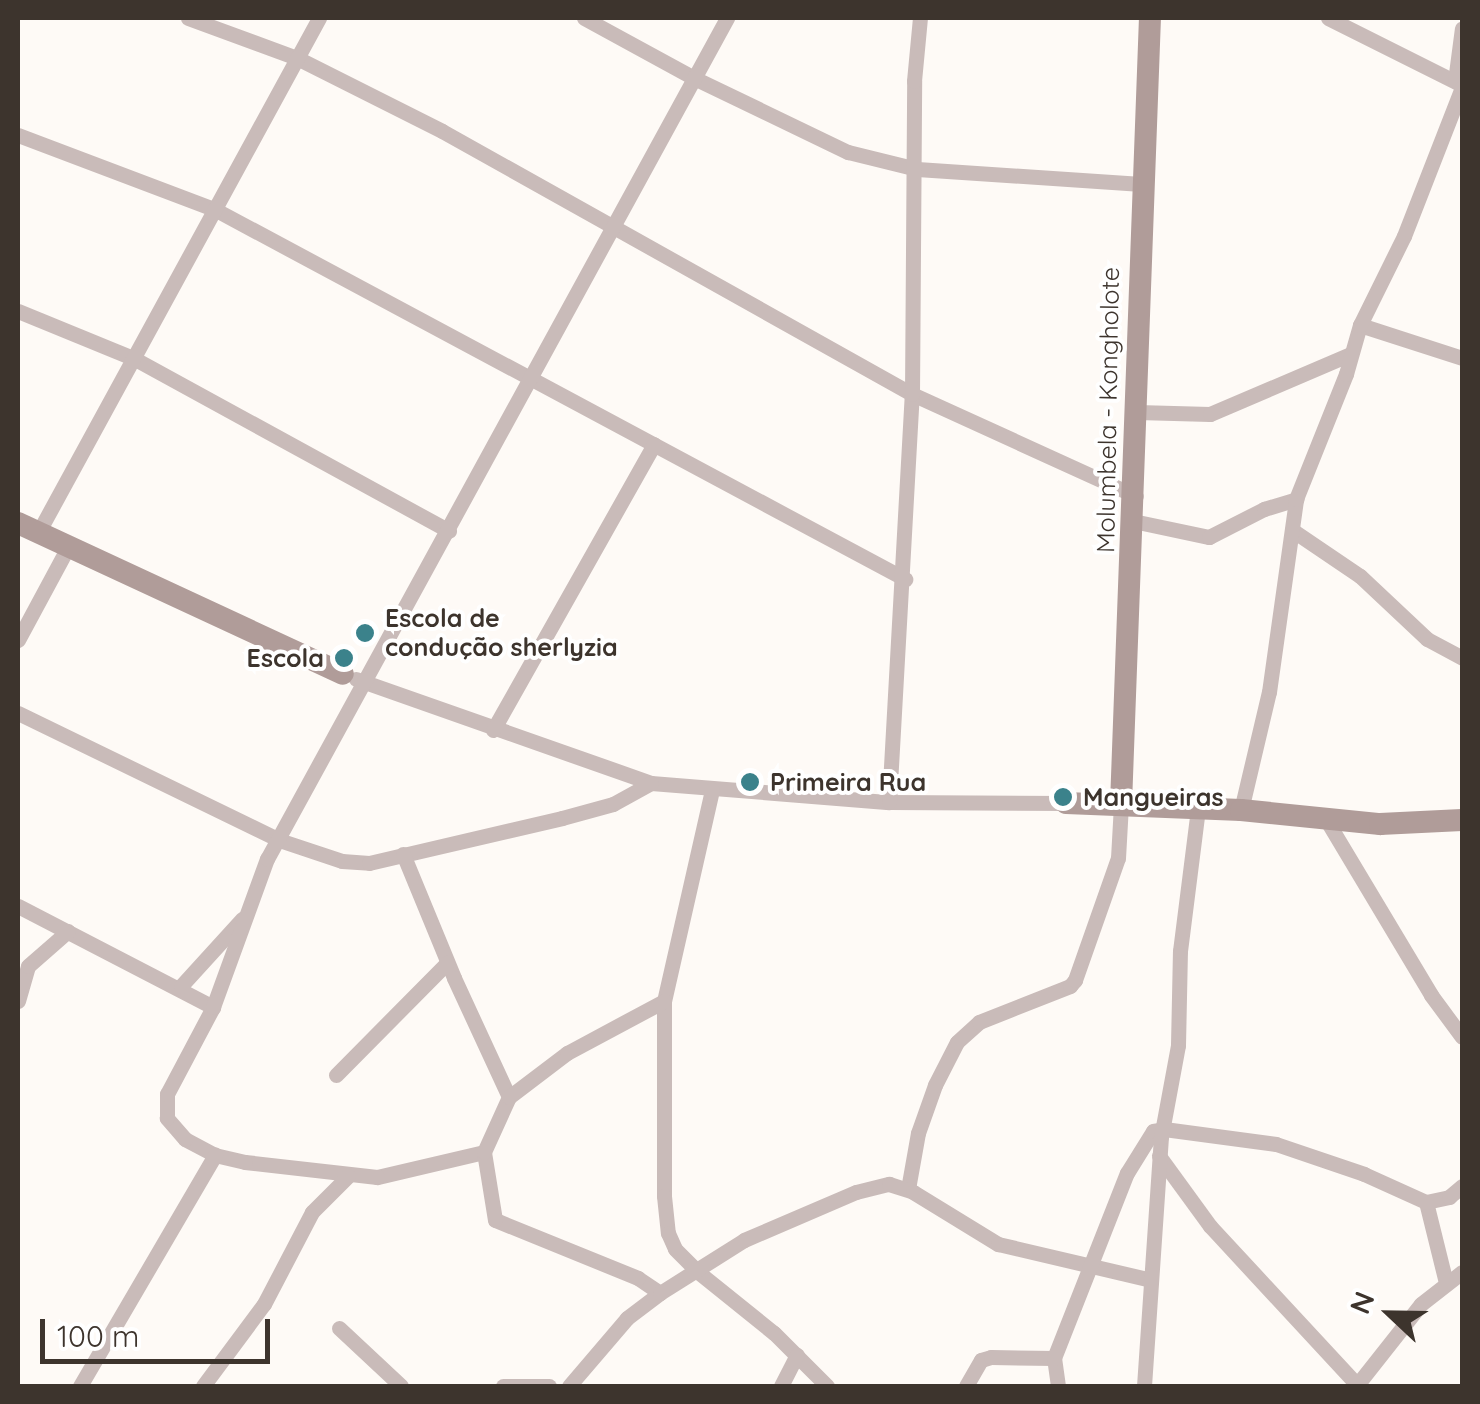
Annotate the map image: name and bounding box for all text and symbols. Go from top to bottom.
street label: Molumbela - Kongholote [1091,267,1125,553]
place label: Escola de condução sherlyzia [385,604,618,663]
marker: Escola de condução sherlyzia [354,622,376,644]
place label: Escola [247,643,324,673]
marker: Escola [333,647,355,669]
place label: Primeira Rua [770,767,926,797]
marker: Primeira Rua [739,771,761,793]
place label: Mangueiras [1083,782,1223,812]
marker: Mangueiras [1052,786,1074,808]
north arrow [1340,1264,1440,1364]
text: N [1342,1286,1382,1319]
scale bar [45,1299,275,1361]
text: 100 m [57,1317,139,1355]

